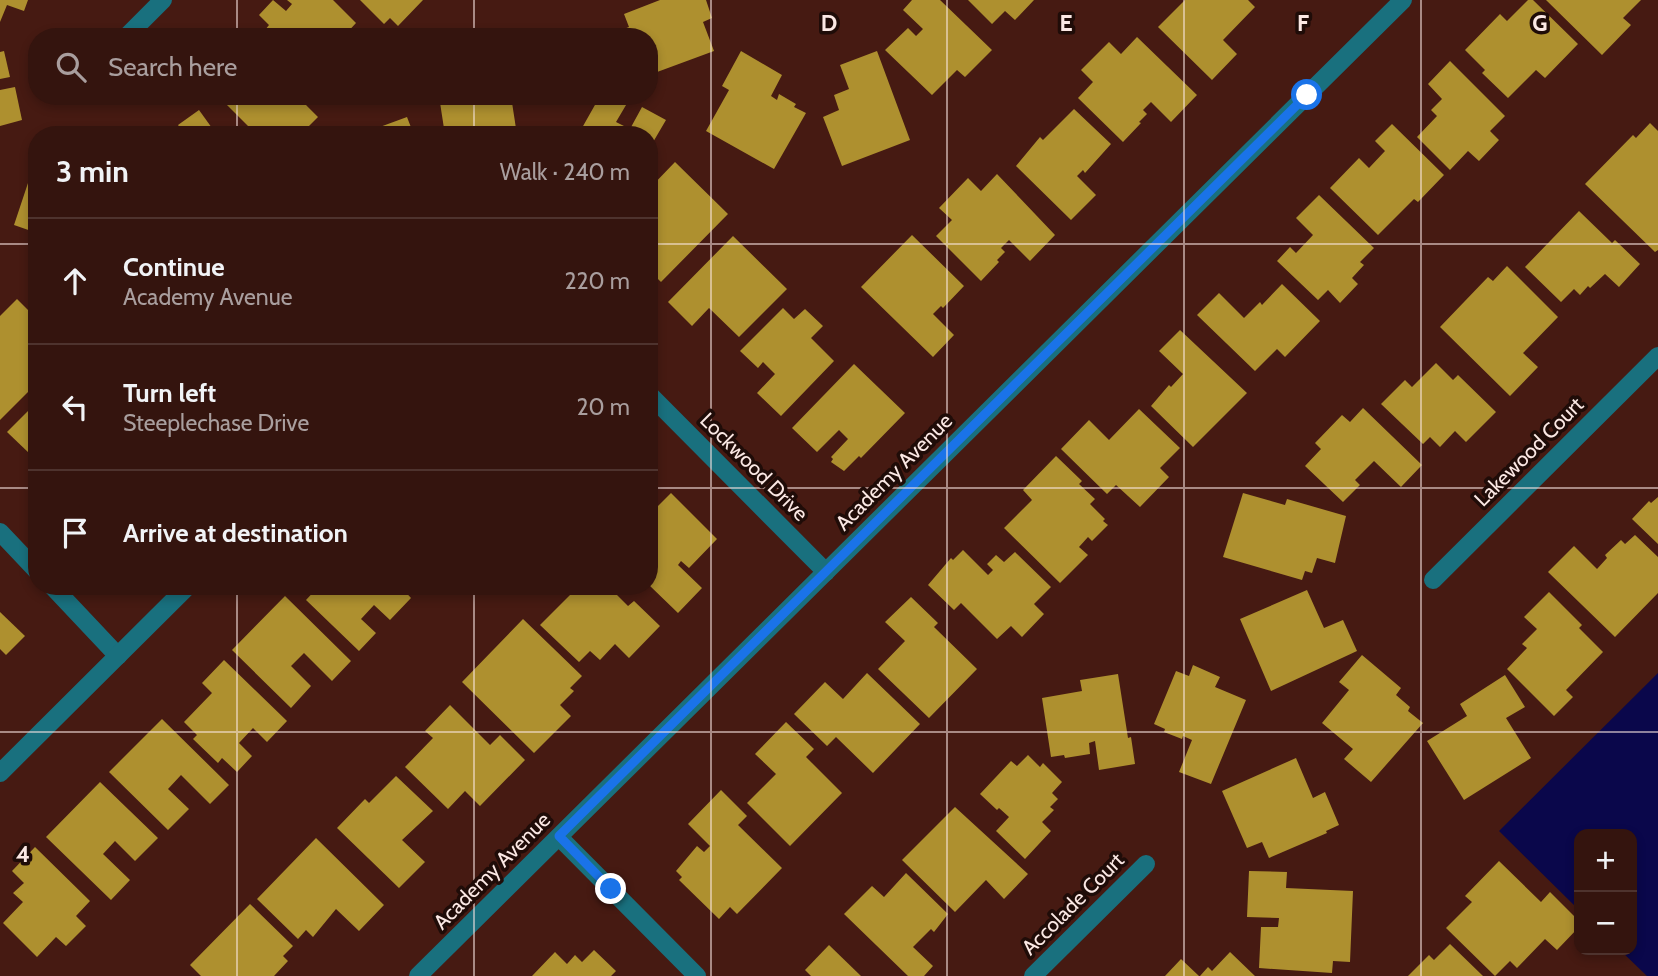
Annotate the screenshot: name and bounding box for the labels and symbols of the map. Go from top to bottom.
text: D [821,9,837,37]
text: E [1059,9,1073,37]
text: F [1297,9,1309,37]
text: G [1532,9,1548,37]
route start [1291,79,1322,110]
street label: Lakewood Court [1469,392,1588,511]
street label: Lockwood Drive [695,407,814,526]
street label: Academy Avenue [830,408,957,535]
street label: Academy Avenue [428,807,555,934]
text: 4 [16,840,30,868]
street label: Accolade Court [1016,847,1129,960]
route end [595,873,626,904]

